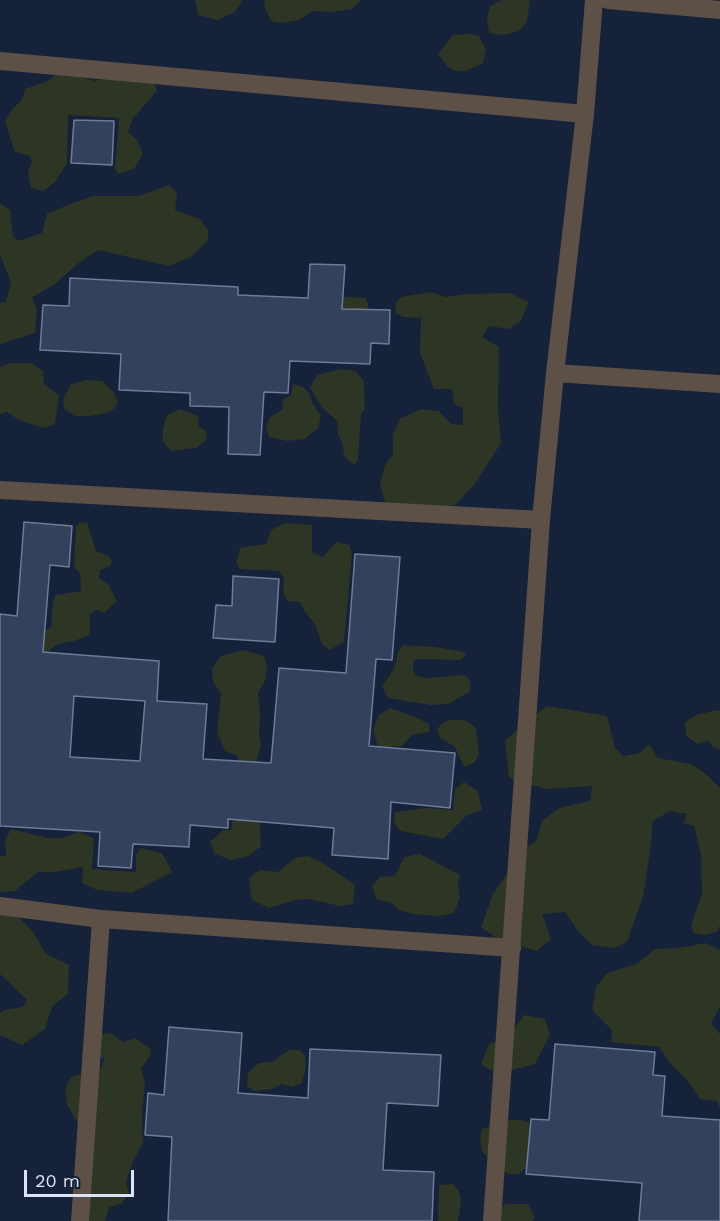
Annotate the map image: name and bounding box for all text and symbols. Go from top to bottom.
scale bar [27,1158,136,1196]
text: 20 m [35,1170,80,1191]

